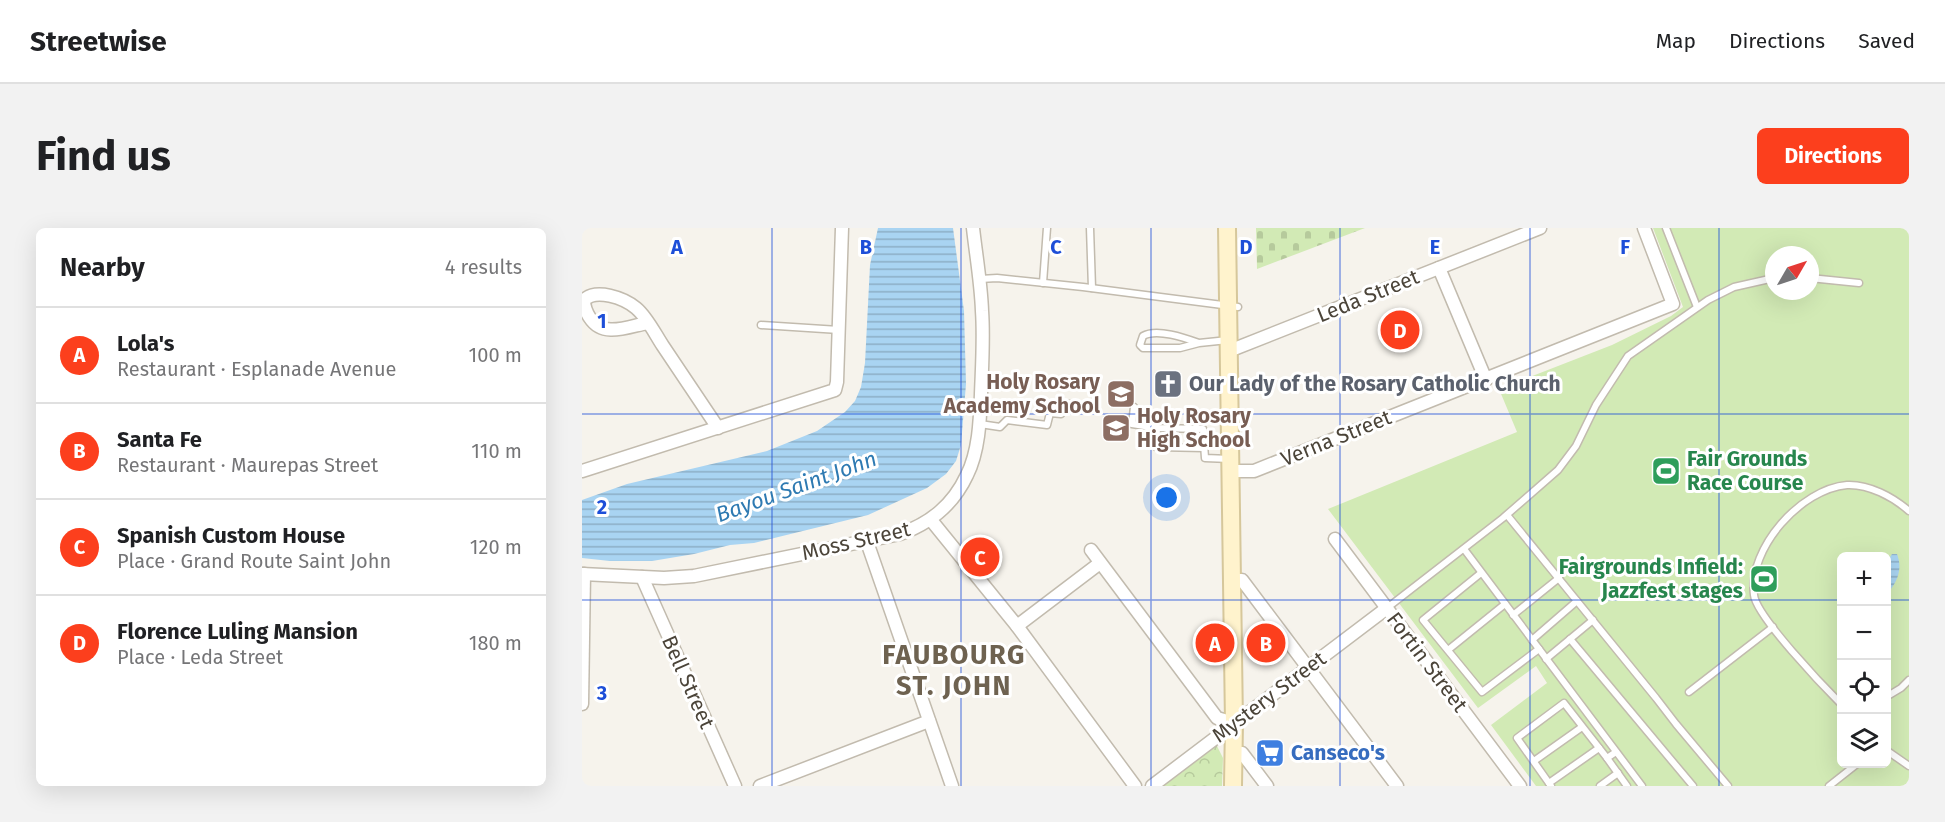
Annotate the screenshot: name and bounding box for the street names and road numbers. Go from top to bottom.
street label: Leda Street [1313,264,1423,328]
street label: Verna Street [1277,404,1395,472]
street label: Moss Street [799,516,913,566]
street label: Fortin Street [1381,607,1473,717]
street label: Bell Street [656,631,720,733]
street label: Mystery Street [1207,645,1331,748]

